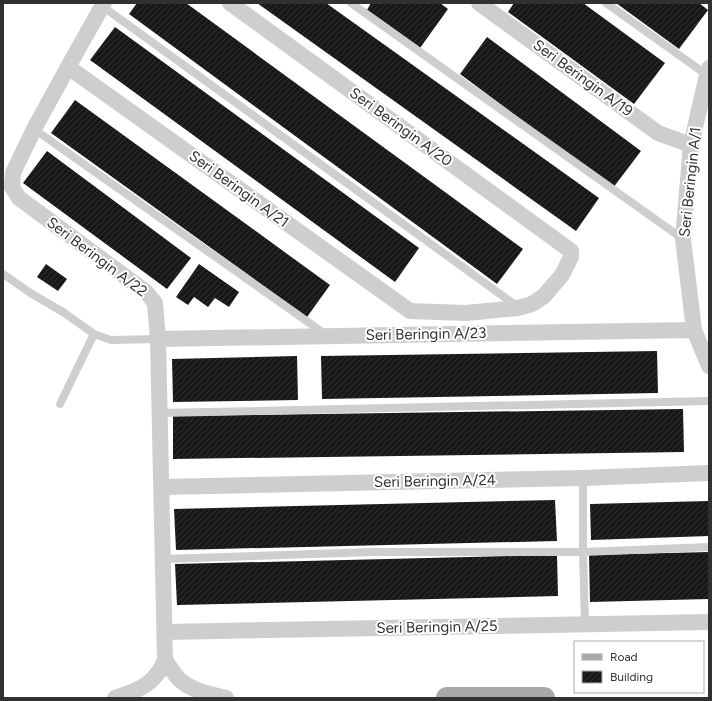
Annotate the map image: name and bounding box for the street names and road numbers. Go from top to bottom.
street label: Seri Beringin A/19 [530,36,636,120]
street label: Seri Beringin A/20 [346,84,456,170]
street label: Seri Beringin A/1 [675,126,705,238]
street label: Seri Beringin A/21 [186,147,292,231]
street label: Seri Beringin A/22 [43,213,151,301]
street label: Seri Beringin A/23 [365,324,487,344]
street label: Seri Beringin A/24 [374,471,496,491]
street label: Seri Beringin A/25 [376,617,498,637]

